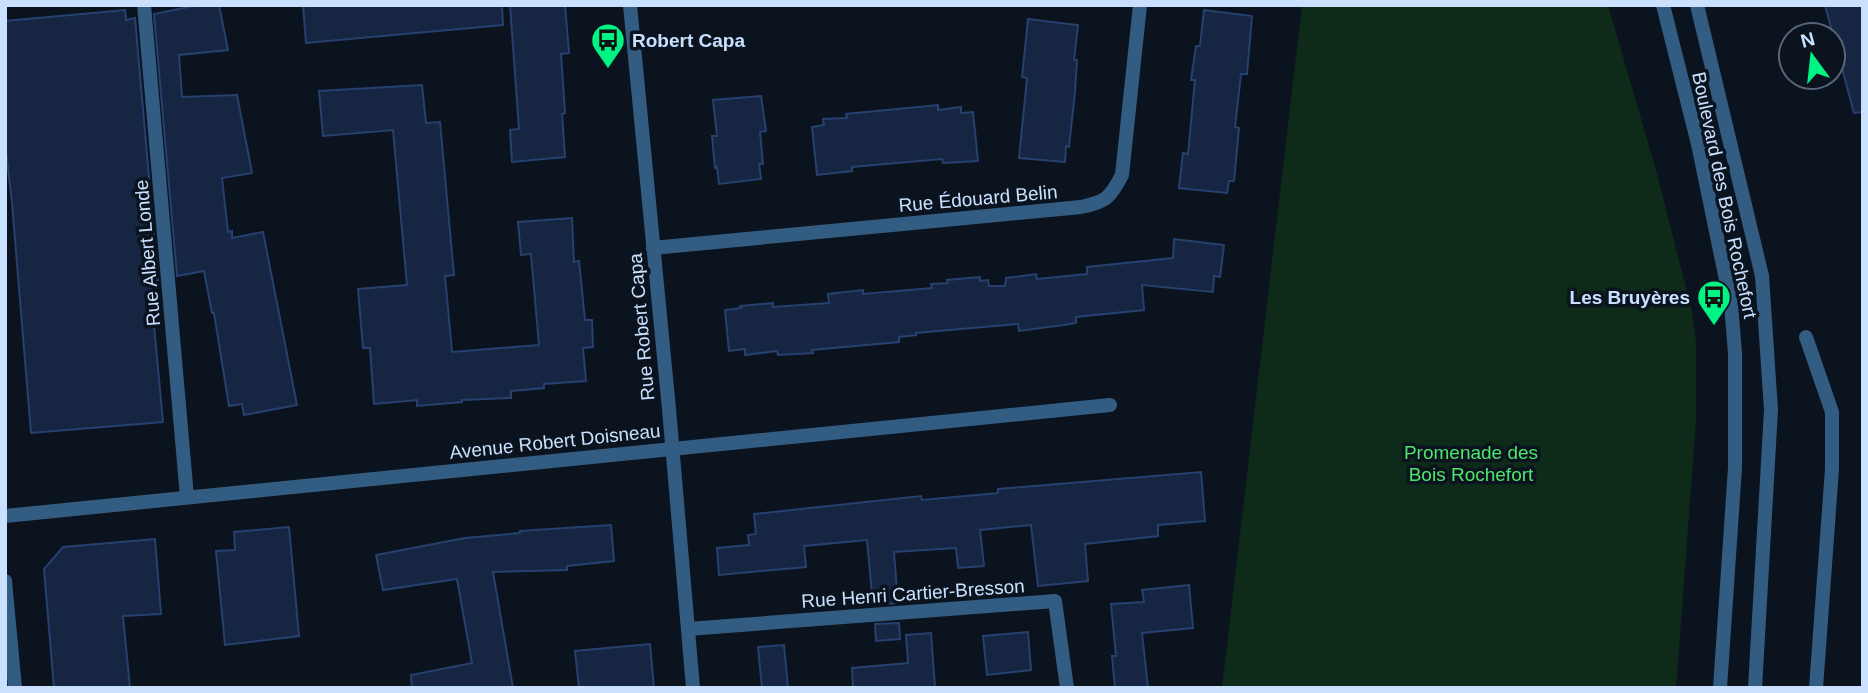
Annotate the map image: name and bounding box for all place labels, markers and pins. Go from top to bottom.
bus stop icon: Robert Capa [589,21,627,70]
place label: Robert Capa [632,30,745,51]
bus stop icon: Les Bruyères [1695,278,1733,327]
place label: Les Bruyères [1570,287,1690,308]

